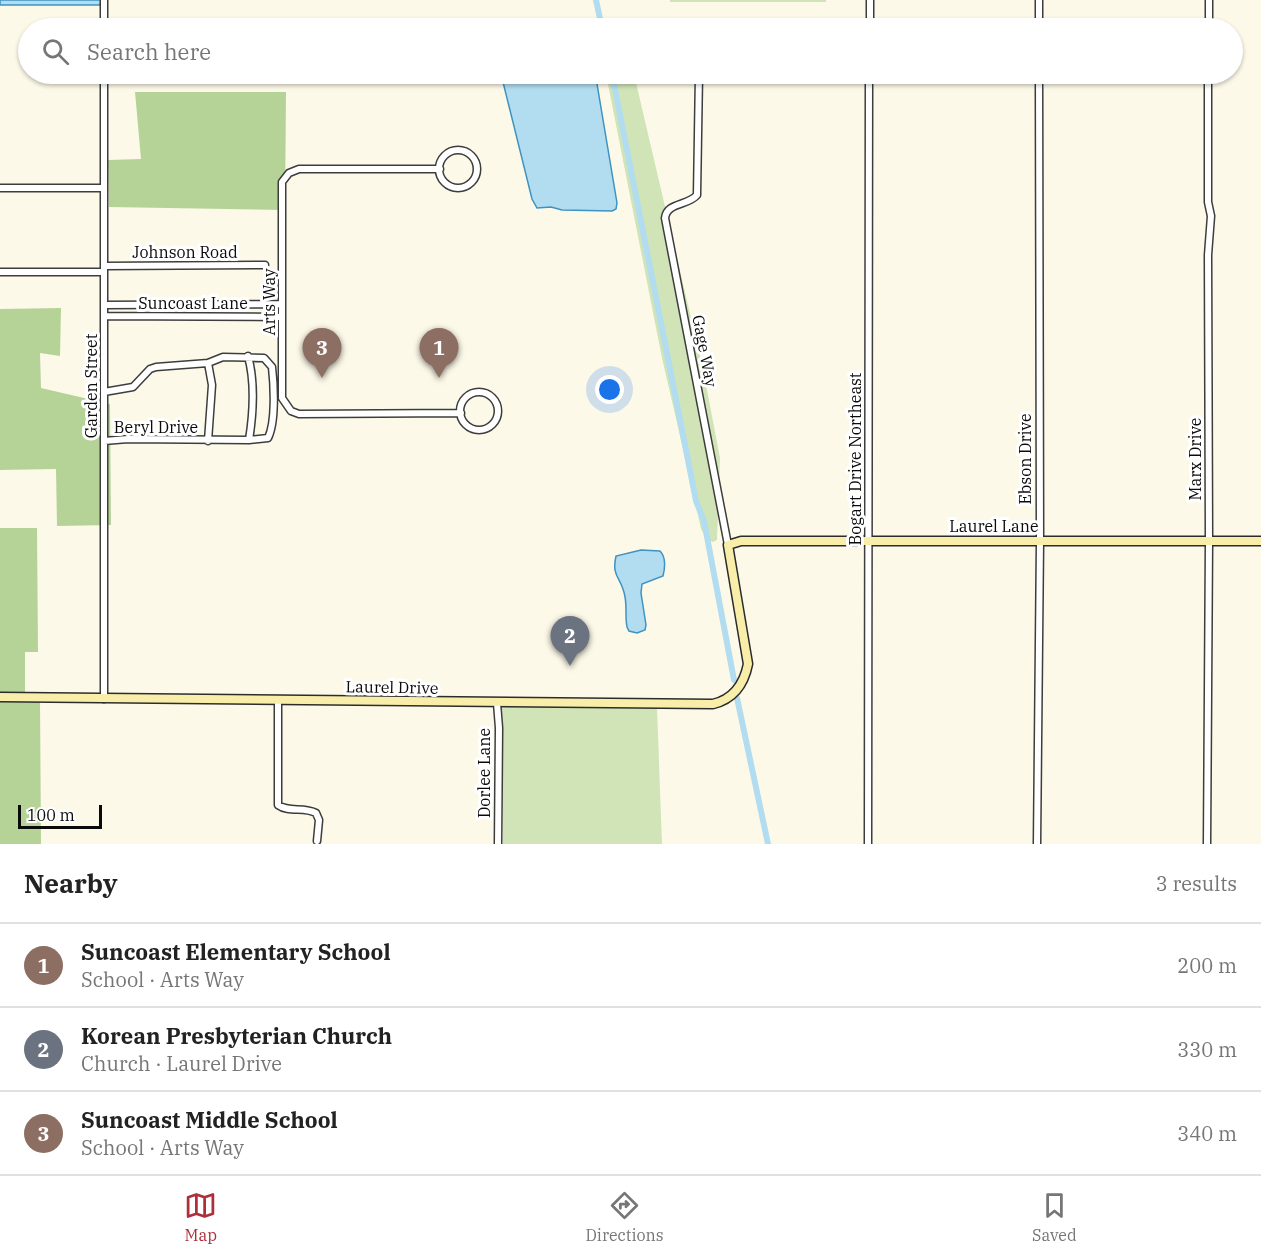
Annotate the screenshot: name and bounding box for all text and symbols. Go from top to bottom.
search box [18,18,1243,84]
icon: search [39,35,72,68]
text: Search here [87,37,211,66]
street label: Johnson Road [132,242,238,262]
street label: Arts Way [259,268,279,336]
street label: Suncoast Lane [138,293,248,313]
street label: Gage Way [688,313,722,389]
pin: 3 [302,328,342,378]
pin: 1 [420,328,458,378]
street label: Garden Street [81,333,101,438]
street label: Bogart Drive Northeast [845,372,865,545]
your location [595,375,624,404]
street label: Ebson Drive [1015,414,1035,504]
street label: Beryl Drive [114,417,198,437]
street label: Marx Drive [1185,418,1205,500]
street label: Laurel Lane [949,516,1039,536]
pin: 2 [550,616,590,666]
street label: Laurel Drive [346,676,438,698]
street label: Dorlee Lane [474,728,494,818]
scale bar [18,802,102,830]
text: 100 m [27,805,75,825]
text: Nearby [24,866,118,900]
text: 3 results [1156,870,1237,897]
text: Suncoast Elementary School [81,937,391,966]
text: 1 [38,952,50,979]
text: 200 m [1177,952,1237,979]
text: School · Arts Way [81,966,244,993]
text: Korean Presbyterian Church [81,1021,392,1050]
text: 2 [38,1036,50,1063]
text: 330 m [1177,1036,1237,1063]
text: Church · Laurel Drive [81,1050,282,1077]
text: Suncoast Middle School [81,1105,338,1134]
text: 3 [38,1120,50,1147]
text: 340 m [1177,1120,1237,1147]
text: School · Arts Way [81,1134,244,1161]
tab: Map [184,1189,217,1245]
tab: Directions [586,1189,664,1245]
tab: Saved [1032,1189,1077,1245]

